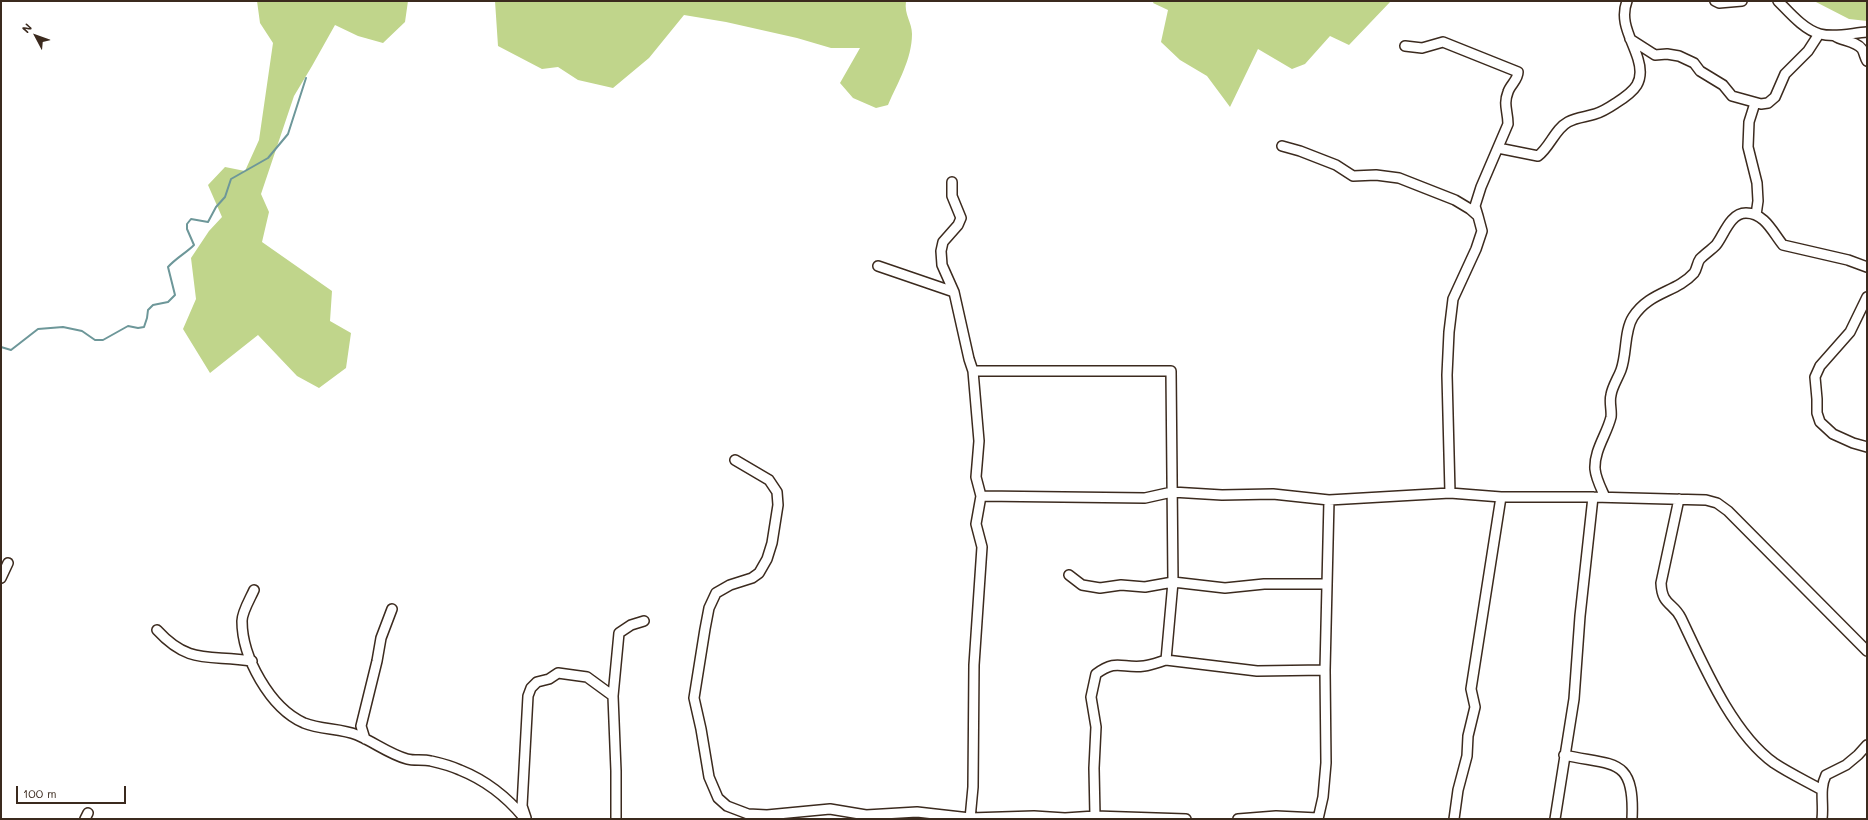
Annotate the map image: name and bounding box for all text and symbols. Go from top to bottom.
north arrow [16,16,56,56]
text: N [18,20,35,36]
scale bar [18,778,128,804]
text: 100 m [23,785,57,801]

